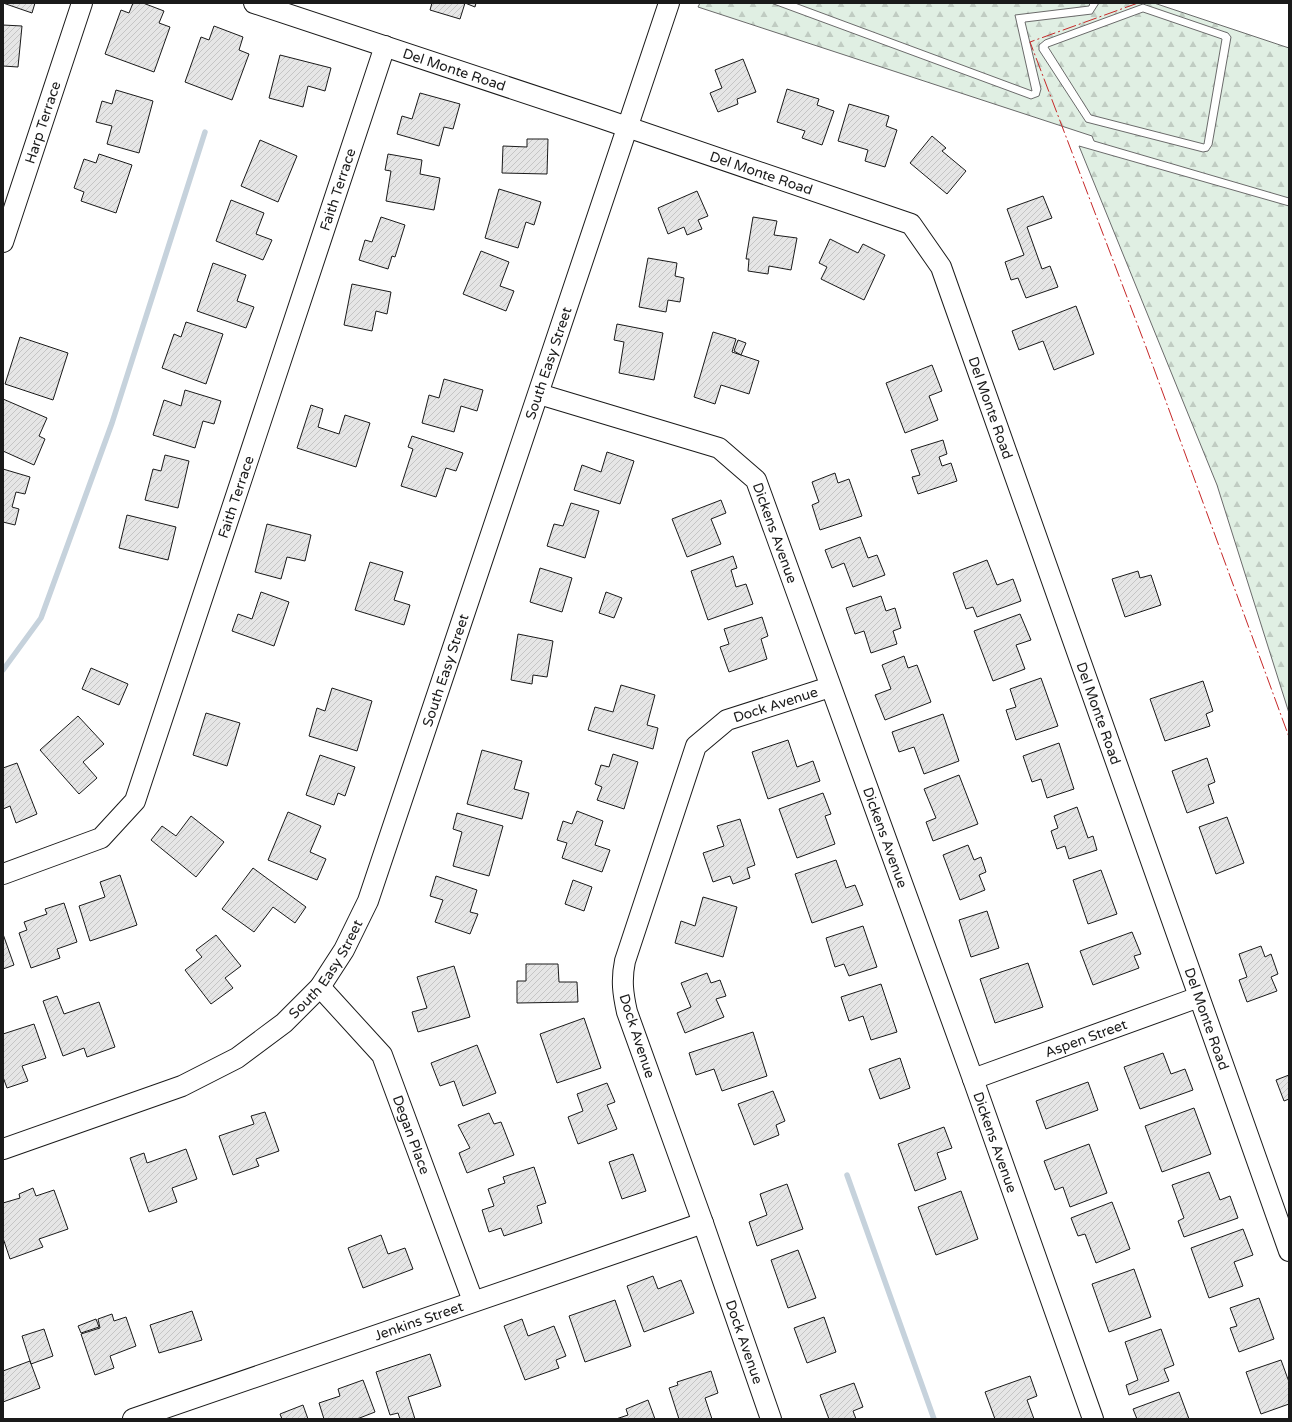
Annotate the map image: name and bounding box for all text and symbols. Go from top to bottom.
street label: Del Monte Road [401,44,508,94]
street label: Harp Terrace [21,79,64,166]
street label: Faith Terrace [316,146,359,233]
street label: Del Monte Road [708,147,815,198]
street label: South Easy Street [522,304,575,422]
street label: Del Monte Road [965,354,1017,461]
street label: Faith Terrace [214,453,257,540]
street label: Dickens Avenue [749,480,801,586]
street label: South Easy Street [419,611,472,729]
street label: Del Monte Road [1073,660,1125,767]
street label: Dock Avenue [731,683,820,726]
street label: Dickens Avenue [859,785,912,890]
street label: South Easy Street [285,916,366,1022]
street label: Del Monte Road [1181,965,1233,1072]
street label: Dock Avenue [615,992,659,1080]
street label: Aspen Street [1042,1015,1130,1061]
street label: Dickens Avenue [970,1089,1021,1195]
street label: Degan Place [389,1093,434,1177]
street label: Jenkins Street [372,1297,466,1344]
street label: Dock Avenue [722,1298,766,1386]

